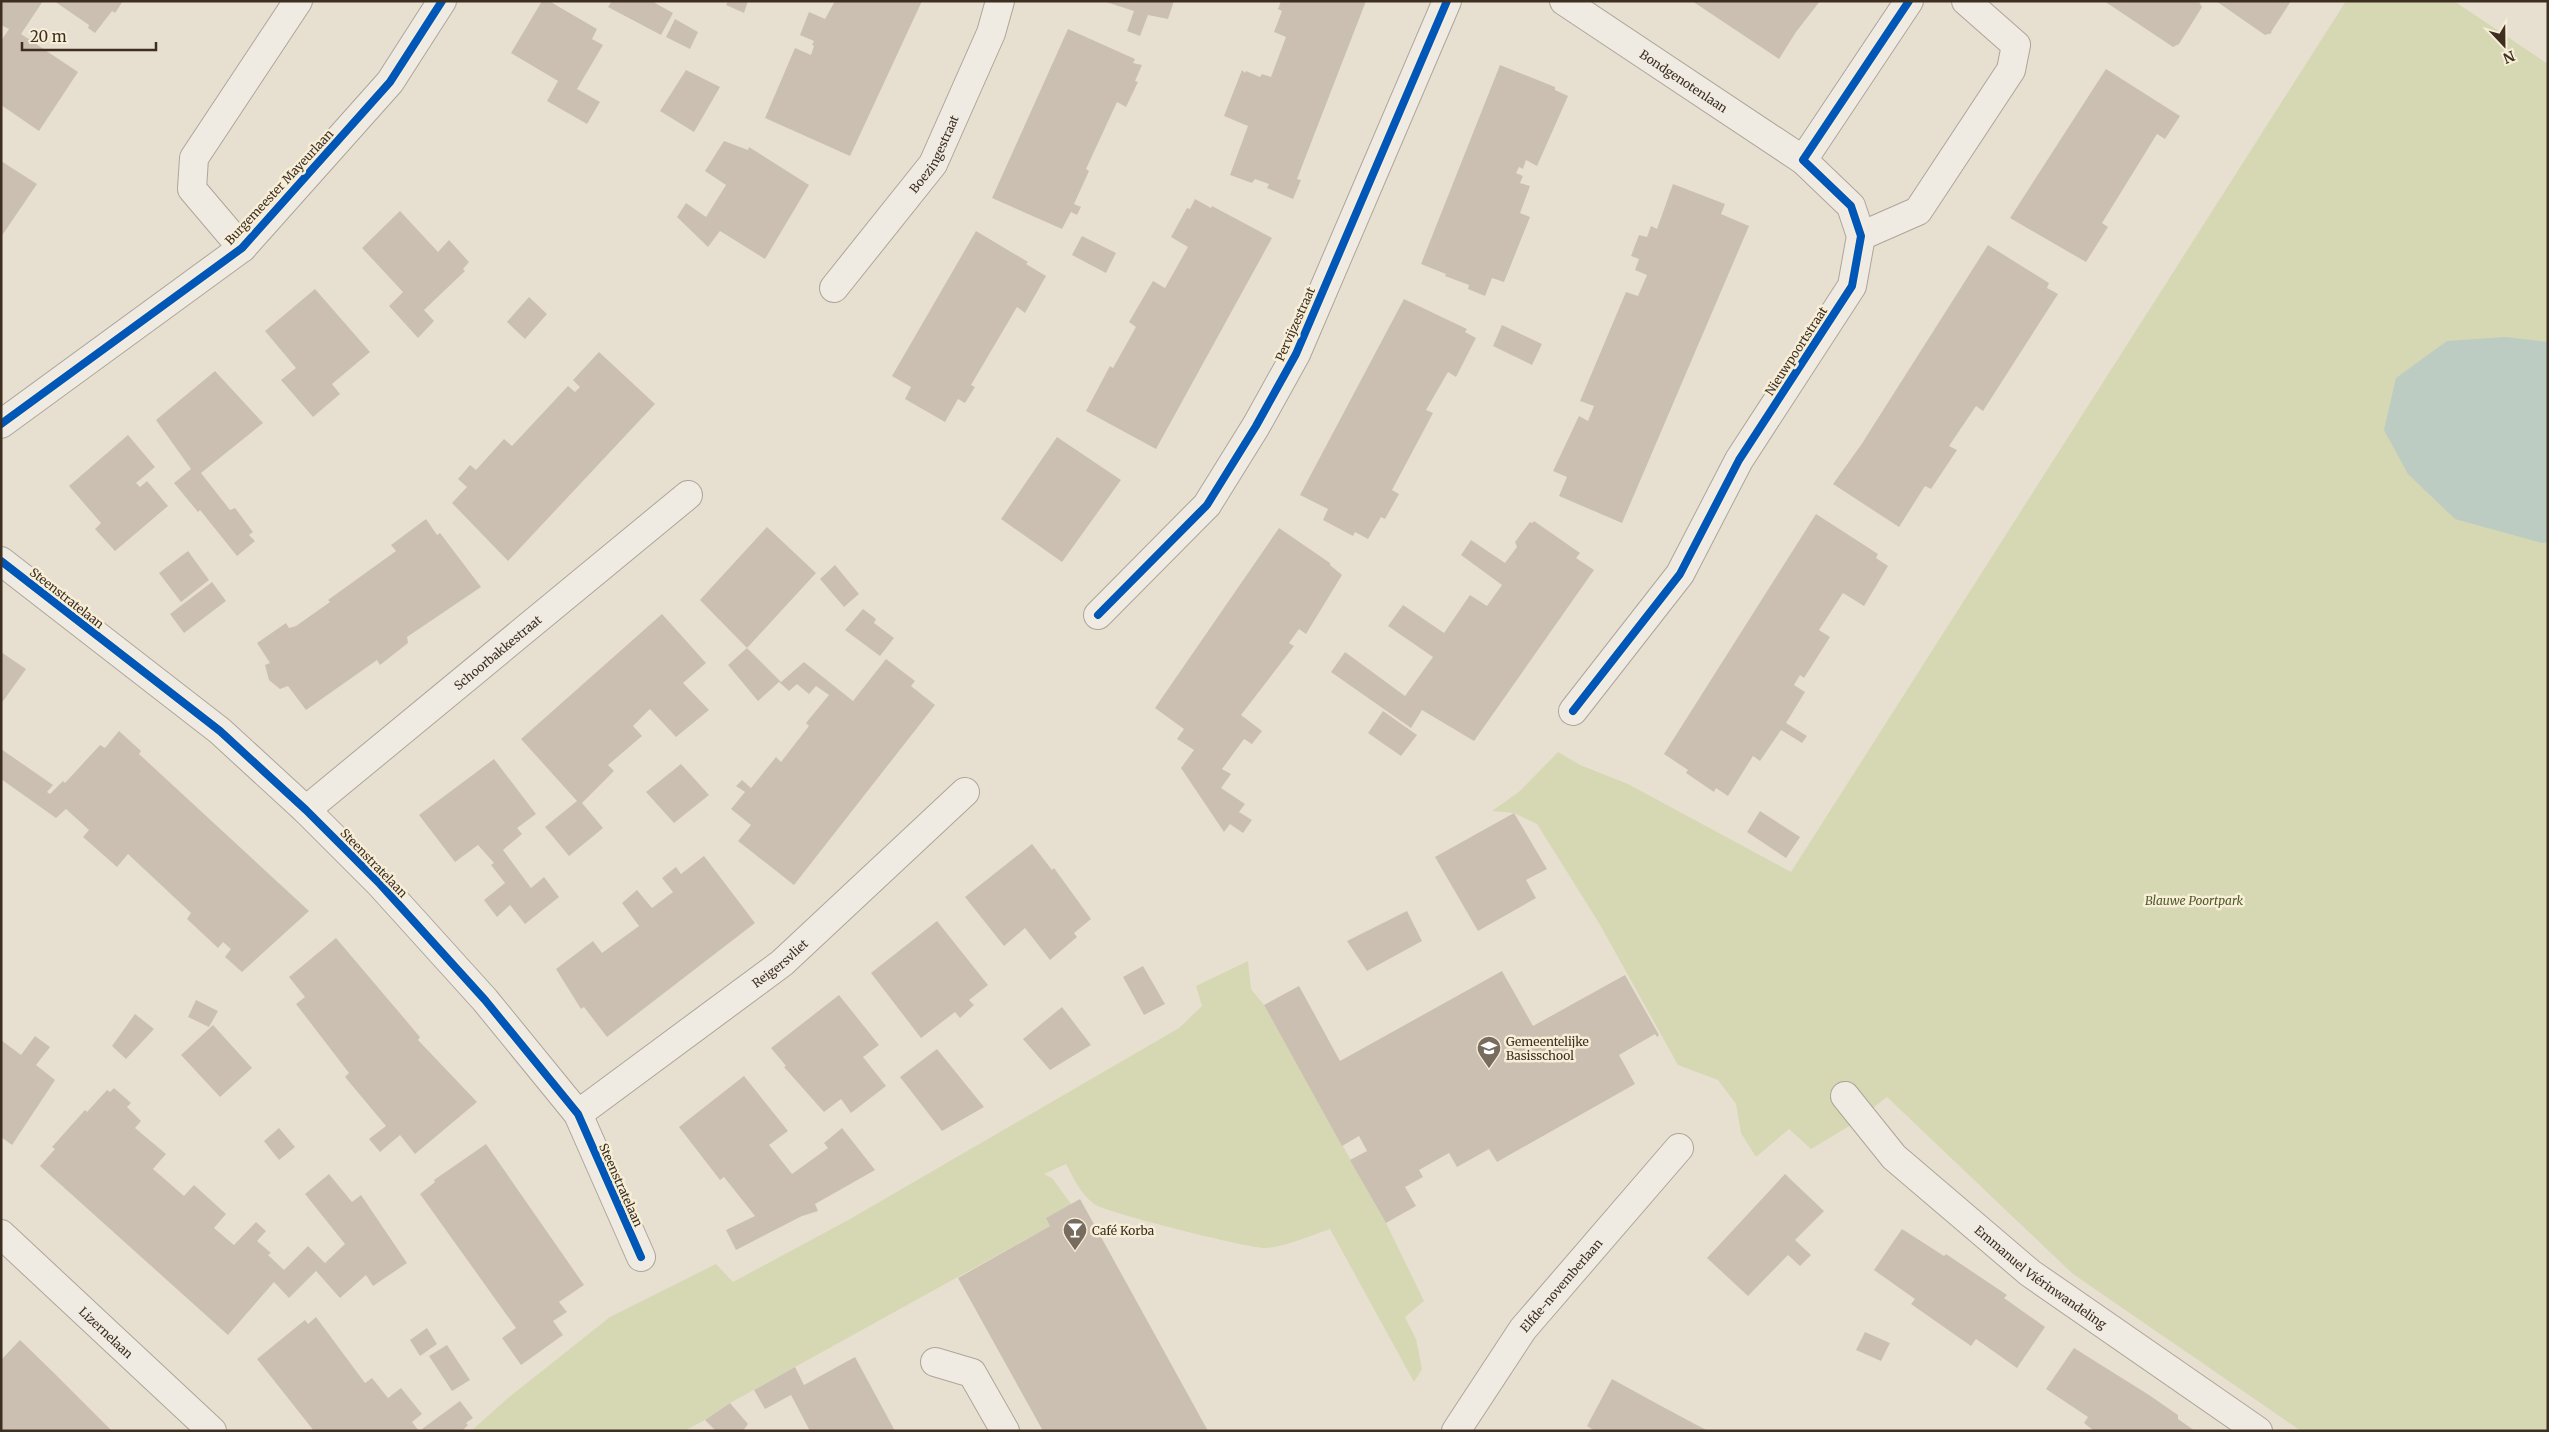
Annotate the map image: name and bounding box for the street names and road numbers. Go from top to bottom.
street label: Bondgenotenlaan [1637,46,1731,115]
street label: Boezingestraat [906,112,961,195]
street label: Burgemeester Mayeurlaan [222,126,336,248]
street label: Pervijzestraat [1272,284,1318,363]
street label: Nieuwpoortstraat [1762,304,1830,398]
street label: Steenstratelaan [27,564,107,632]
street label: Schoorbakkestraat [450,612,544,693]
street label: Steenstratelaan [337,826,411,901]
street label: Reigersvliet [749,935,811,990]
street label: Steenstratelaan [596,1141,646,1229]
street label: Emmanuel Viérinwandeling [1972,1222,2110,1332]
street label: Elfde-novemberlaan [1517,1235,1605,1335]
street label: Lizernelaan [76,1303,136,1361]

